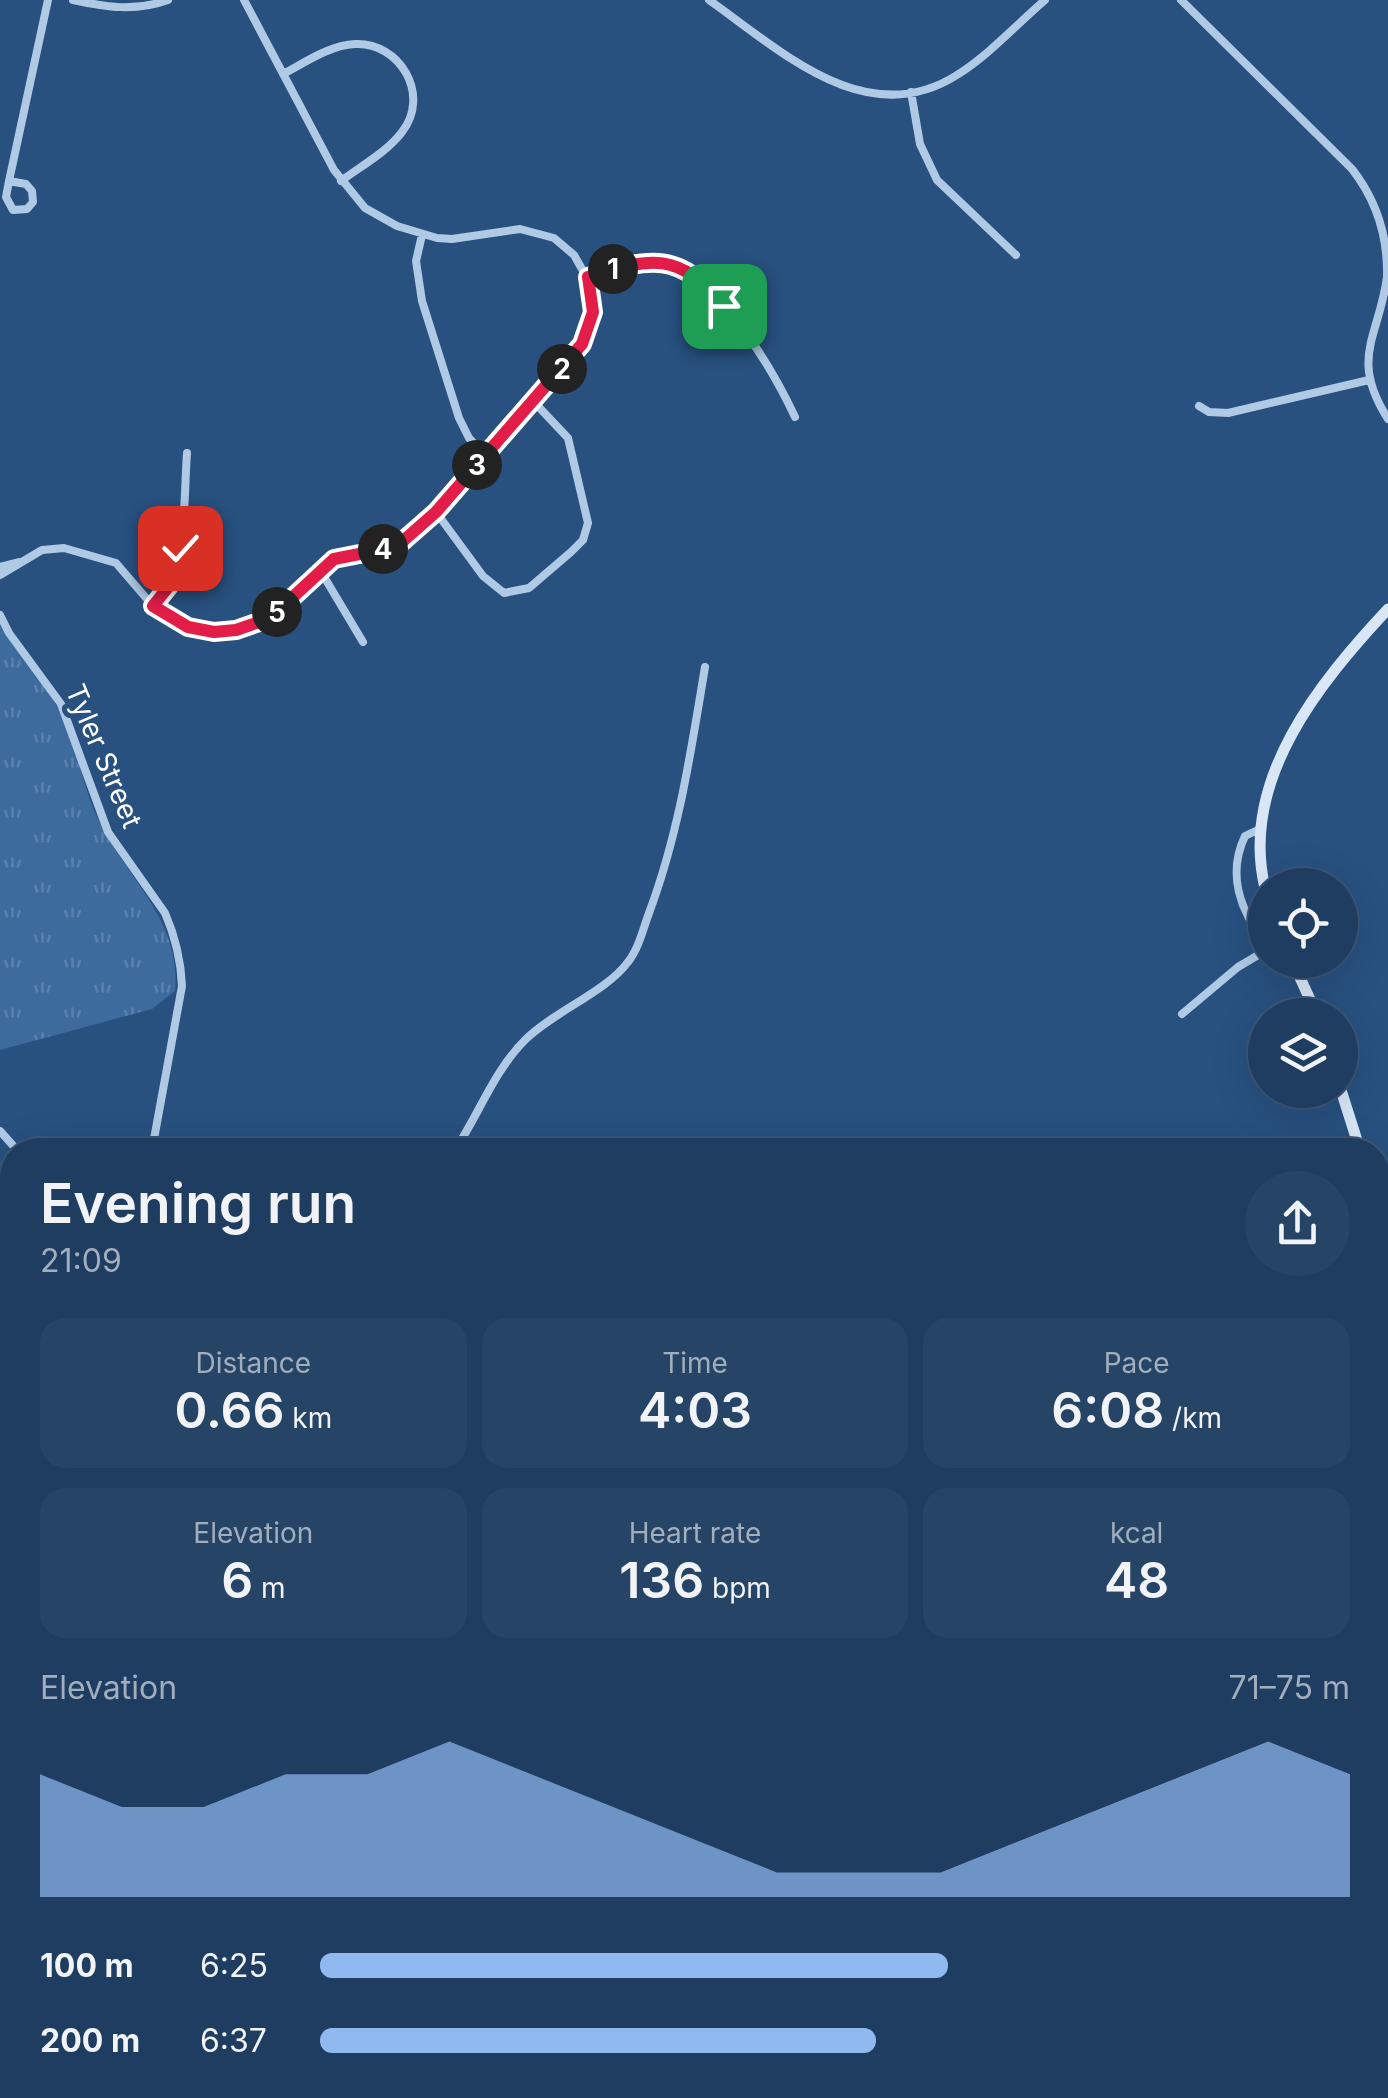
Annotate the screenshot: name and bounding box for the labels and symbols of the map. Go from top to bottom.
pin: 1 [588,244,638,294]
pin [682,264,767,349]
pin: 2 [537,344,587,394]
pin: 3 [452,440,502,490]
pin [138,506,223,591]
pin: 4 [358,524,408,574]
pin: 5 [252,587,302,637]
street label: Tyler Street [59,679,149,833]

